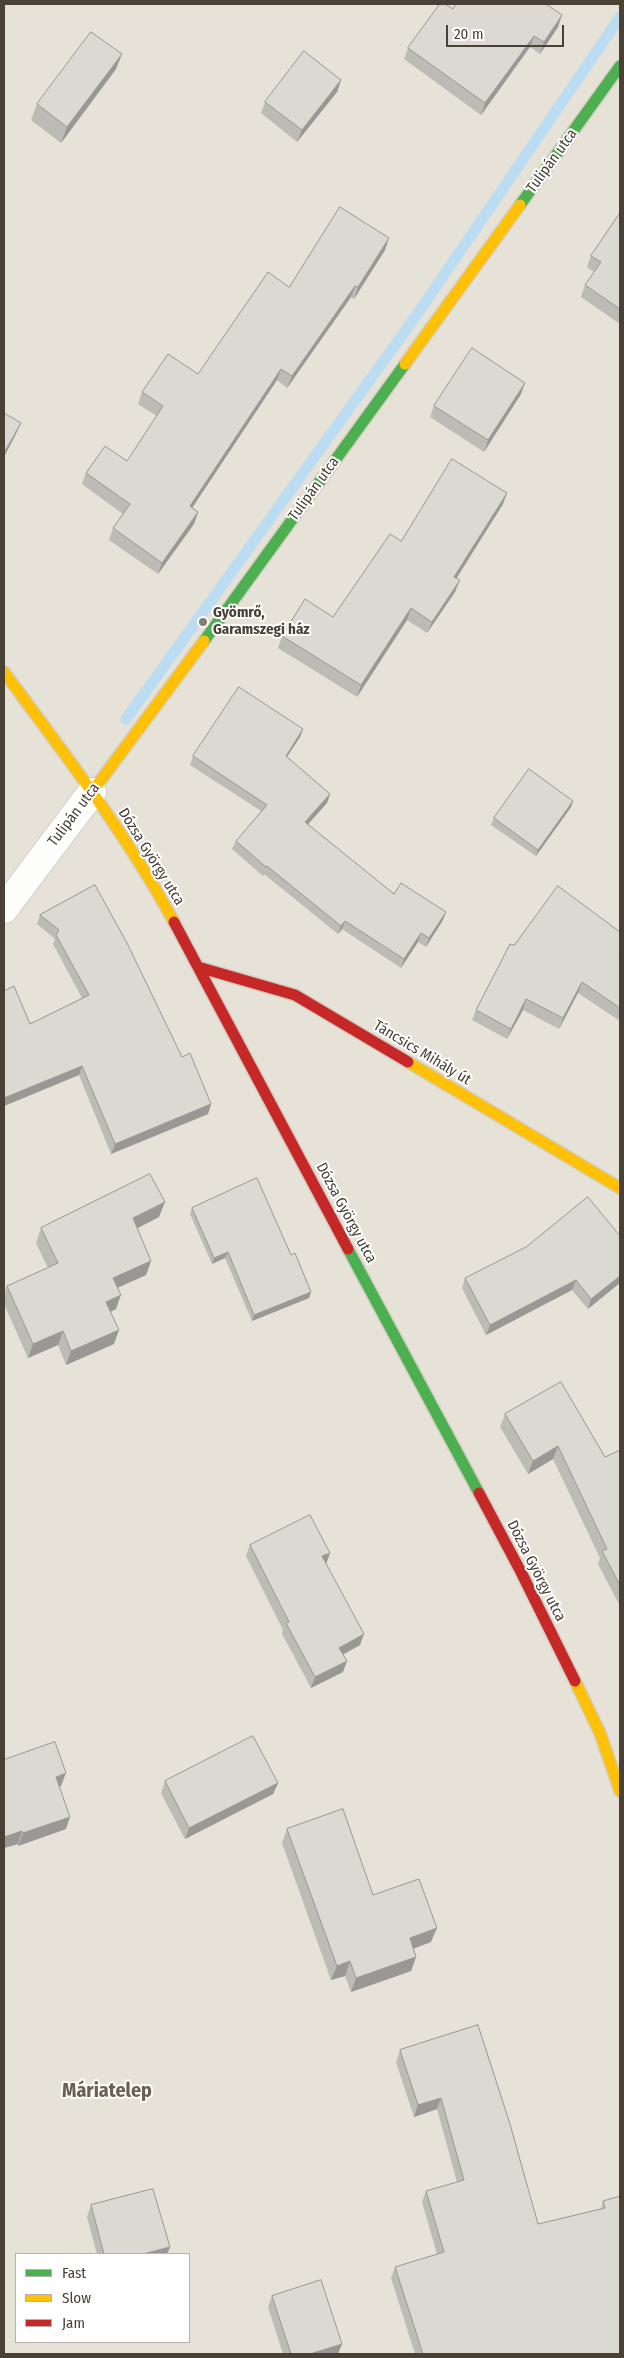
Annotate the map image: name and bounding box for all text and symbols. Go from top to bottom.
scale bar [449,15,566,47]
text: 20 m [454,25,484,43]
street label: Tulipán utca [523,125,581,197]
street label: Tulipán utca [285,453,343,525]
place label: Gyömrő, Garamszegi ház [213,604,310,639]
marker: Gyömrő, Garamszegi ház [197,616,209,628]
street label: Tulipán utca [44,780,104,850]
street label: Dózsa György utca [114,805,188,909]
street label: Táncsics Mihály út [370,1017,474,1089]
street label: Dózsa György utca [312,1160,380,1266]
street label: Dózsa György utca [503,1517,569,1625]
district label: Máriatelep [62,2079,152,2103]
legend [15,2253,190,2343]
text: Fast [62,2264,86,2282]
text: Slow [62,2289,91,2307]
text: Jam [62,2314,85,2332]

